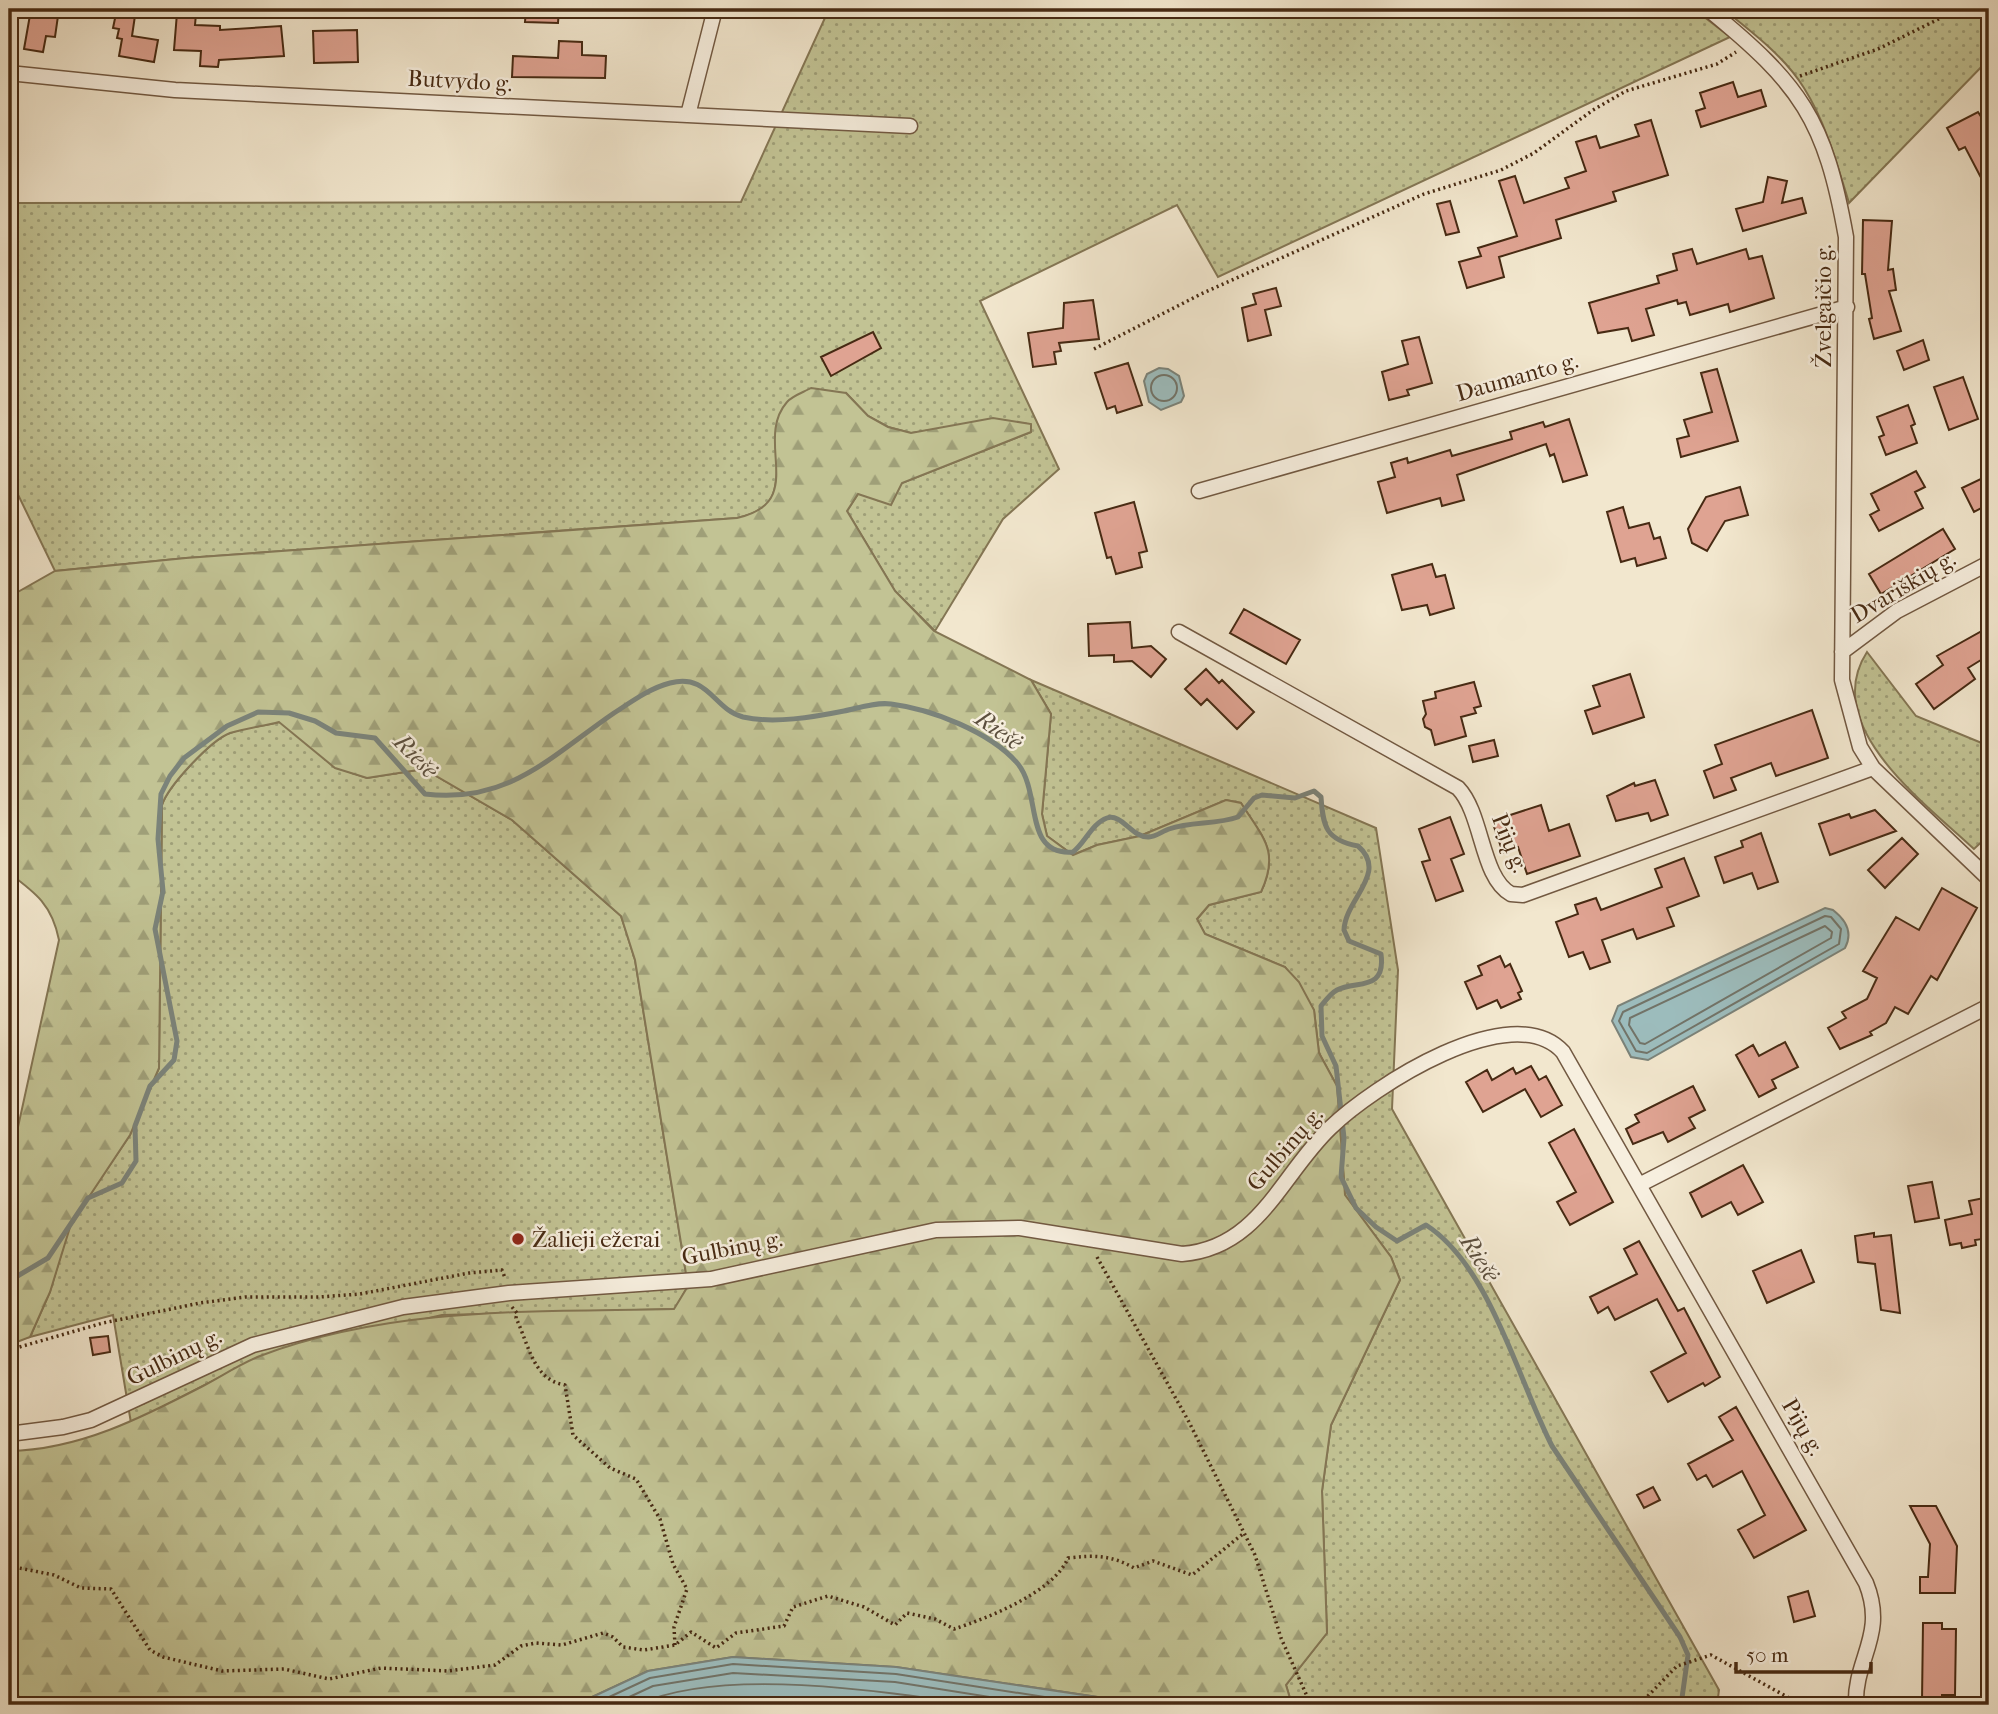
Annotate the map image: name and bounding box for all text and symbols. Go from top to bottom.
street label: Butvydo g. [407,65,513,97]
street label: Žvelgaičio g. [1810,244,1837,368]
street label: Daumanto g. [1453,347,1581,407]
street label: Dvariškių g. [1846,545,1960,629]
water label: Riešė [969,703,1029,757]
water label: Riešė [387,727,445,785]
street label: Pijų g. [1486,810,1534,876]
street label: Gulbinų g. [1241,1102,1329,1196]
street label: Gulbinų g. [679,1225,785,1271]
place label: Žalieji ežerai [532,1226,661,1253]
water label: Riešė [1453,1227,1506,1288]
marker: Žalieji ežerai [510,1231,526,1247]
street label: Gulbinų g. [122,1323,226,1391]
street label: Pijų g. [1776,1394,1830,1460]
scale bar [1736,1630,1870,1674]
text: 50 m [1746,1643,1789,1667]

